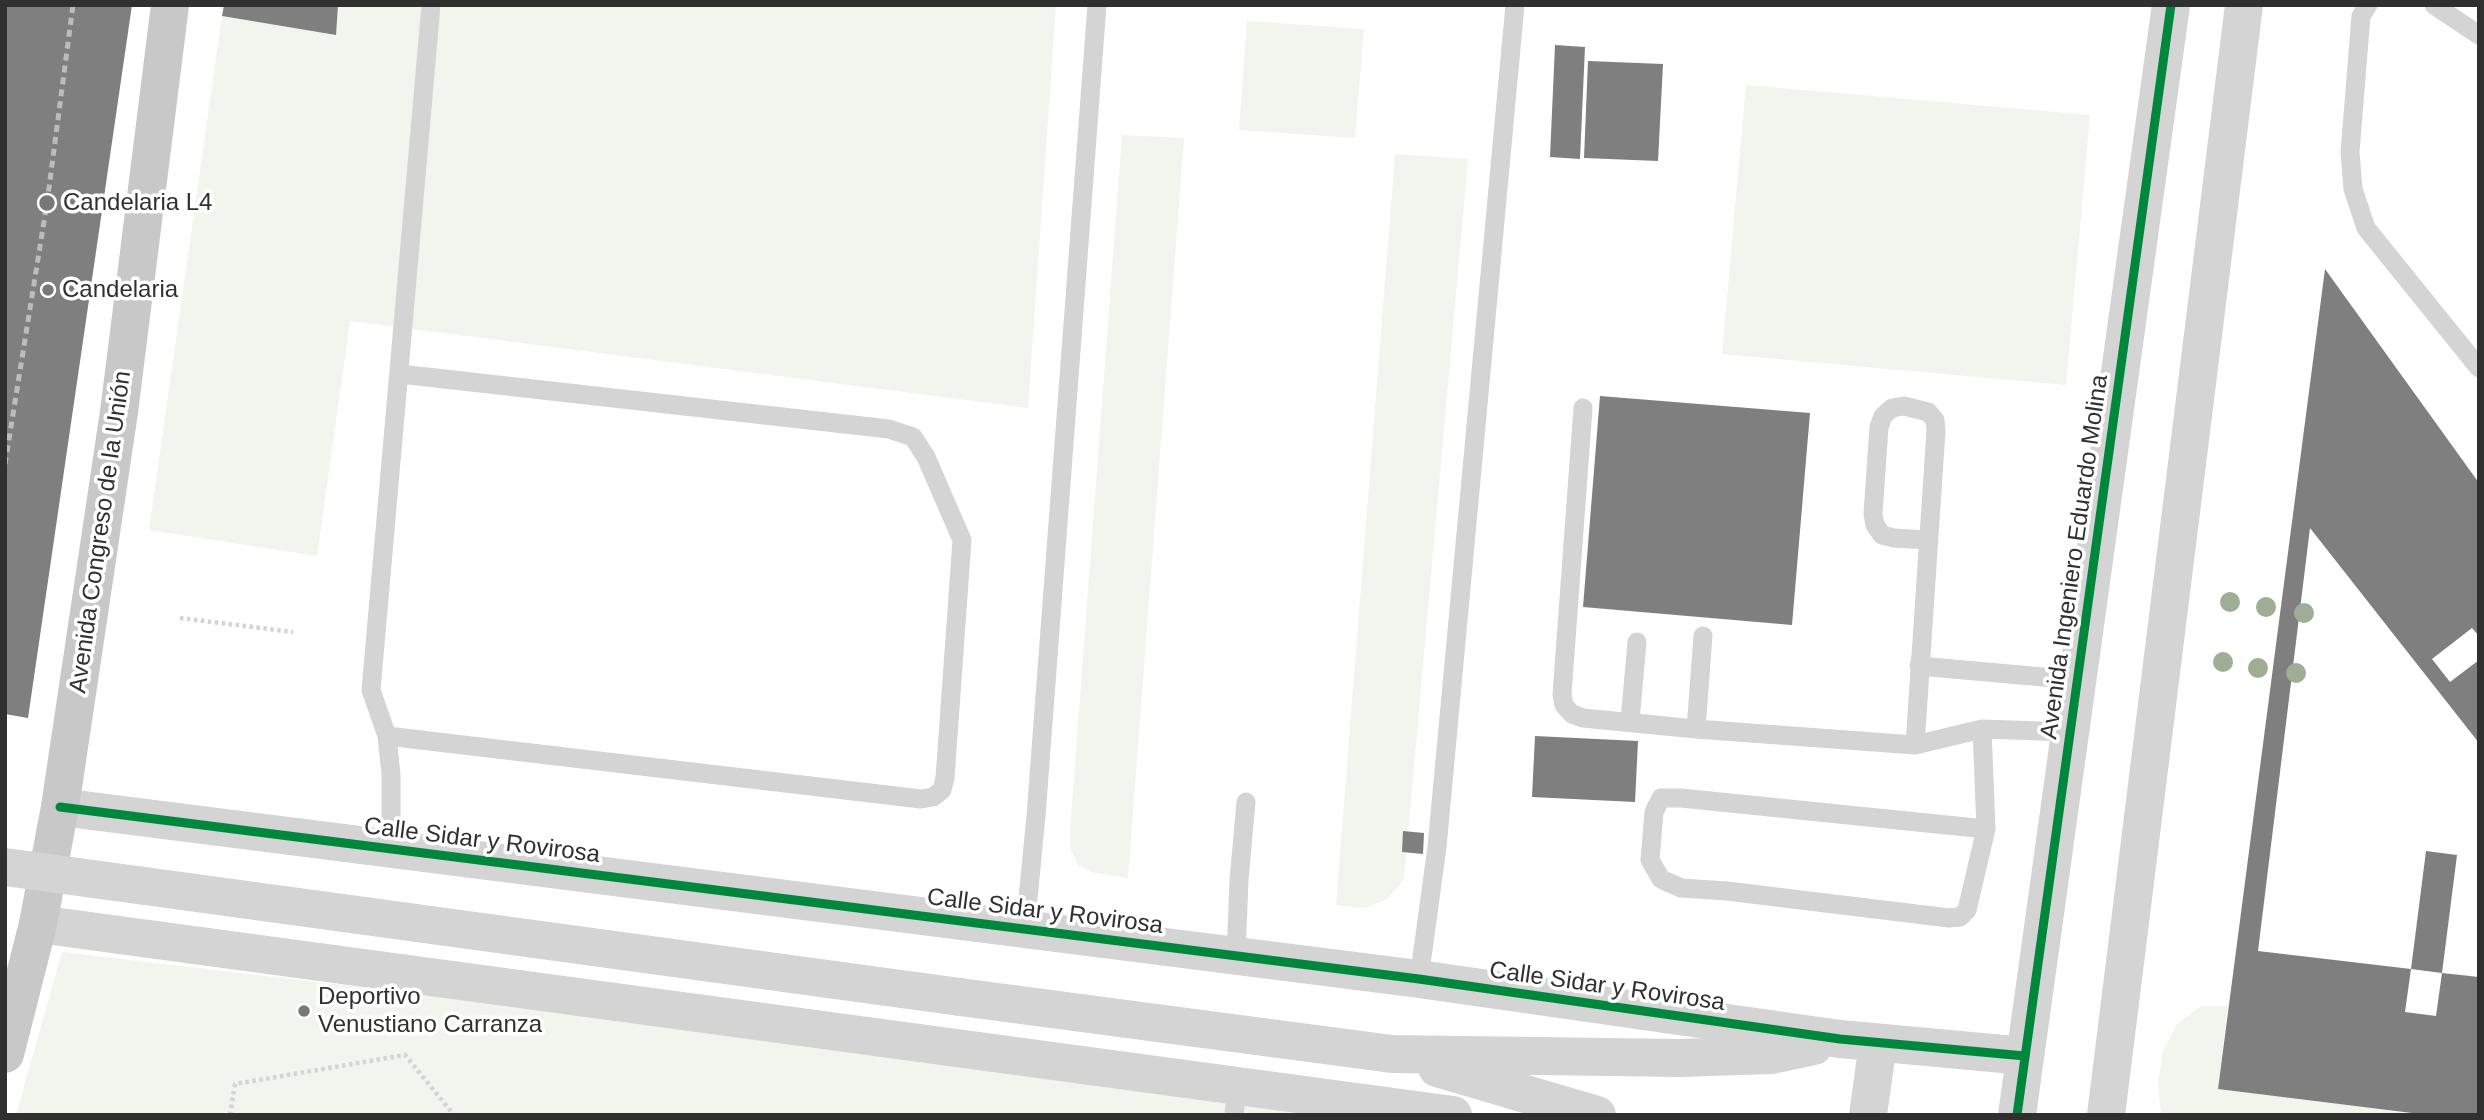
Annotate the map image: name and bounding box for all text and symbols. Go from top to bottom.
place label: Candelaria L4 [63,189,212,217]
marker: Candelaria L4 [37,193,57,213]
place label: Candelaria [62,276,178,304]
marker: Candelaria [40,282,56,298]
street label: Avenida Congreso de la Unión [64,369,138,695]
street label: Avenida Ingeniero Eduardo Molina [2035,373,2115,741]
street label: Calle Sidar y Rovirosa [362,812,602,870]
street label: Calle Sidar y Rovirosa [925,883,1165,941]
street label: Calle Sidar y Rovirosa [1487,956,1727,1018]
place label: Deportivo Venustiano Carranza [318,983,542,1039]
marker: Deportivo Venustiano Carranza [296,1003,312,1019]

